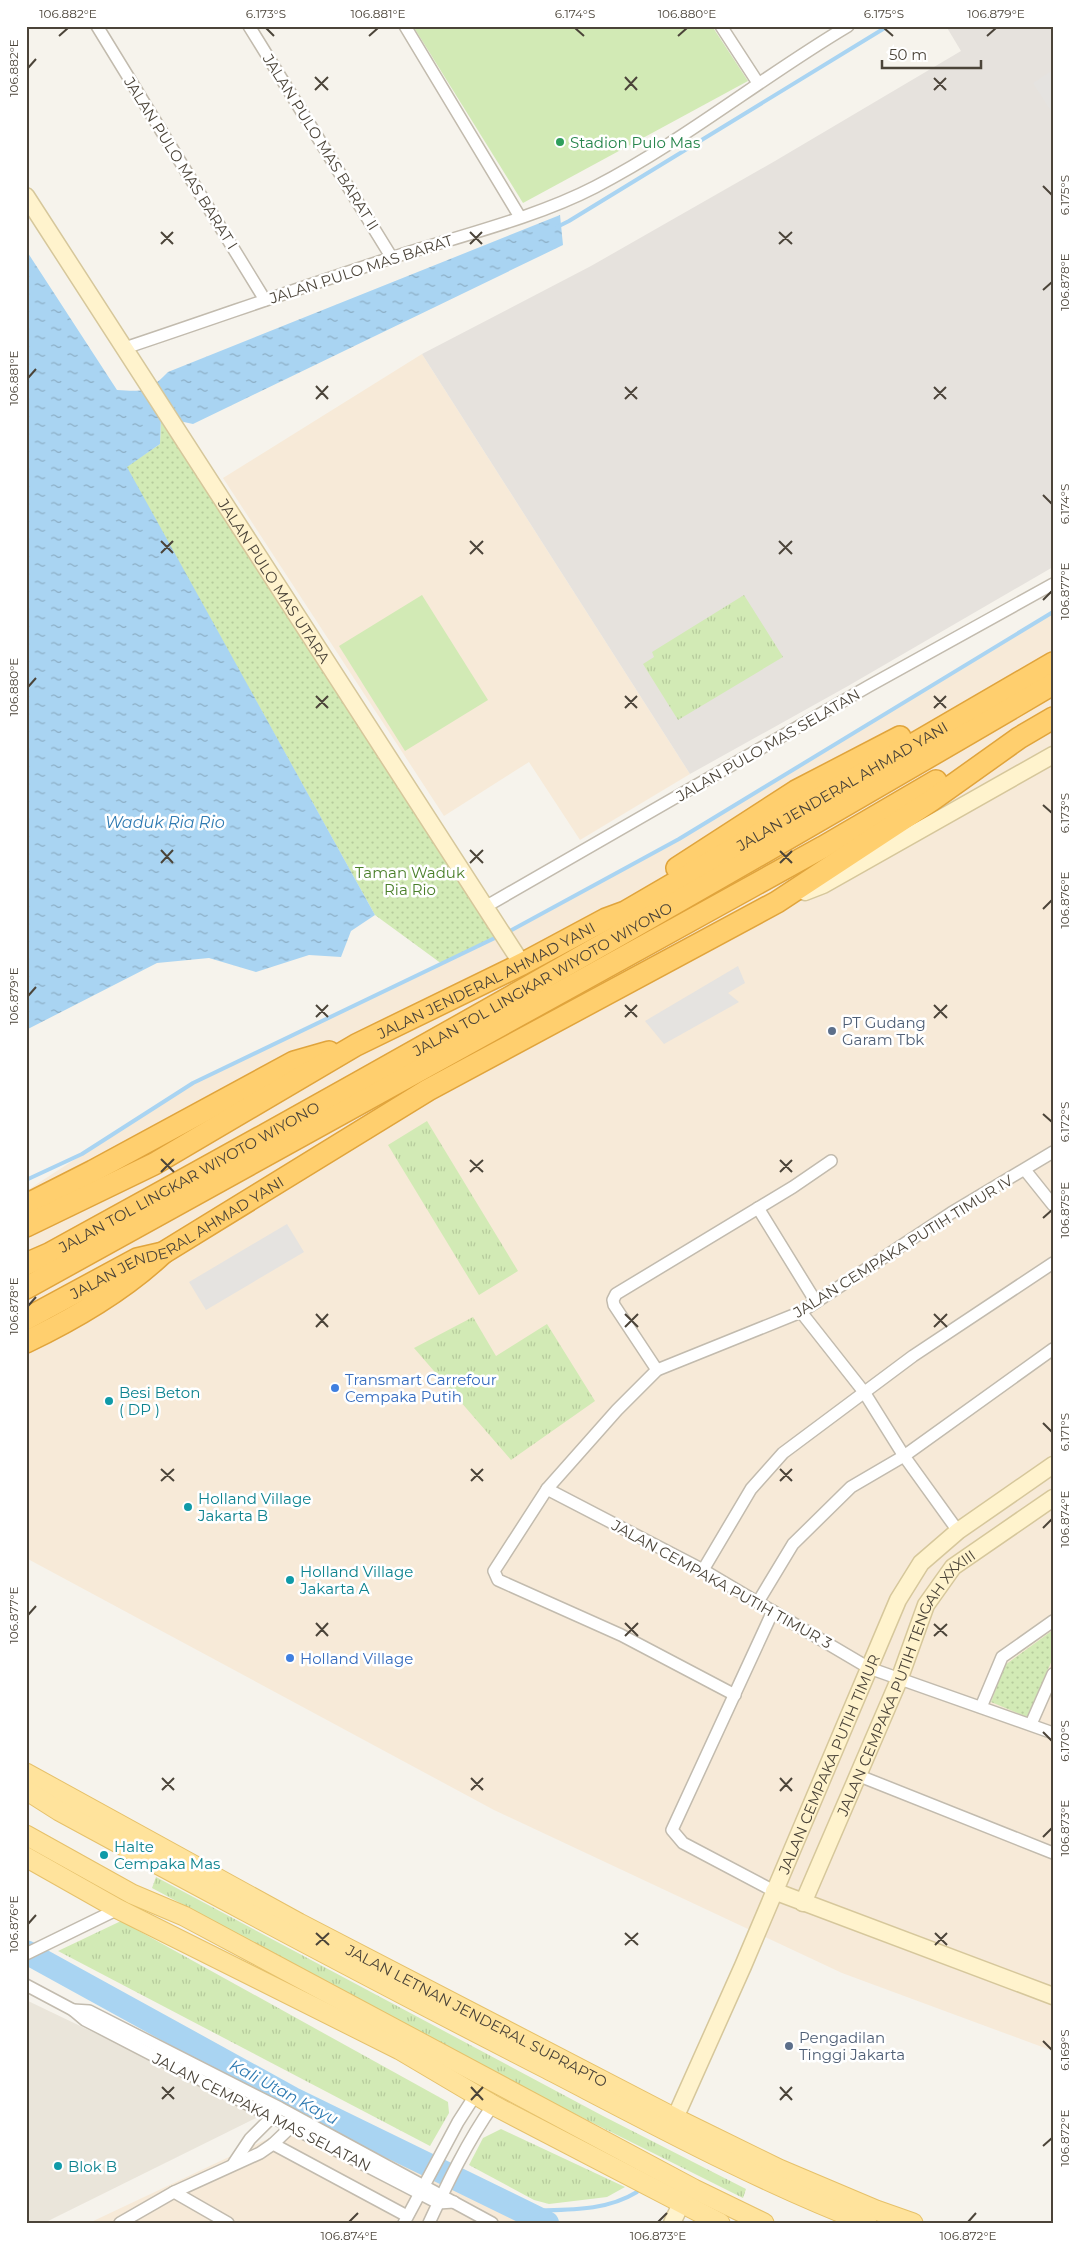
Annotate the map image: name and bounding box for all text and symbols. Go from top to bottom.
text: 106.882°E [39,6,97,21]
text: 6.173°S [246,6,286,21]
text: 106.881°E [350,6,406,21]
text: 6.174°S [555,6,595,21]
text: 106.880°E [658,6,716,21]
text: 6.175°S [864,6,904,21]
text: 106.879°E [967,6,1025,21]
scale bar [882,38,980,70]
text: 106.882°E [6,39,21,97]
text: 50 m [889,45,927,64]
street label: JALAN PULO MAS BARAT II [258,49,383,234]
street label: JALAN PULO MAS BARAT I [119,72,242,253]
place label: Stadion Pulo Mas [570,133,700,152]
marker: Stadion Pulo Mas [554,136,566,148]
text: 6.175°S [1057,175,1072,215]
street label: JALAN PULO MAS BARAT [266,230,455,308]
text: 106.878°E [1057,253,1072,311]
text: 106.881°E [6,350,21,406]
text: 6.174°S [1057,484,1072,524]
street label: JALAN PULO MAS UTARA [214,494,335,667]
text: 106.877°E [1057,562,1072,620]
text: 106.880°E [6,658,21,716]
street label: JALAN PULO MAS SELATAN [672,685,863,806]
street label: JALAN JENDERAL AHMAD YANI [732,717,951,855]
text: 6.173°S [1057,793,1072,833]
water label: Waduk Ria Rio [105,813,225,832]
park label: Taman Waduk Ria Rio [355,863,465,899]
text: 106.876°E [1057,872,1072,928]
street label: JALAN TOL LINGKAR WIYOTO WIYONO [408,898,675,1060]
street label: JALAN JENDERAL AHMAD YANI [373,917,598,1043]
text: 106.879°E [6,967,21,1025]
place label: PT Gudang Garam Tbk [842,1013,926,1049]
marker: PT Gudang Garam Tbk [826,1025,838,1037]
street label: JALAN TOL LINGKAR WIYOTO WIYONO [54,1097,323,1257]
text: 6.172°S [1057,1102,1072,1142]
street label: JALAN CEMPAKA PUTIH TIMUR IV [789,1170,1017,1322]
street label: JALAN JENDERAL AHMAD YANI [66,1172,287,1303]
text: 106.875°E [1057,1182,1072,1238]
text: 106.878°E [6,1277,21,1335]
place label: Transmart Carrefour Cempaka Putih [345,1370,497,1406]
marker: Transmart Carrefour Cempaka Putih [329,1382,341,1394]
place label: Besi Beton ( DP ) [119,1383,200,1419]
marker: Besi Beton ( DP ) [103,1395,115,1407]
text: 6.171°S [1057,1413,1072,1451]
place label: Holland Village Jakarta B [197,1489,311,1525]
text: 106.874°E [1057,1491,1072,1547]
marker: Holland Village Jakarta B [182,1501,194,1513]
street label: JALAN CEMPAKA PUTIH TIMUR 3 [608,1515,835,1653]
street label: JALAN CEMPAKA PUTIH TENGAH XXXIII [832,1545,979,1819]
place label: Holland Village Jakarta A [299,1562,413,1598]
marker: Holland Village Jakarta A [284,1574,296,1586]
text: 106.877°E [6,1586,21,1644]
place label: Holland Village [300,1649,413,1668]
street label: JALAN CEMPAKA PUTIH TIMUR [773,1651,884,1877]
marker: Holland Village [284,1652,296,1664]
text: 6.170°S [1057,1720,1072,1762]
text: 106.873°E [1057,1800,1072,1856]
place label: Halte Cempaka Mas [114,1837,220,1873]
marker: Halte Cempaka Mas [98,1849,110,1861]
text: 106.876°E [6,1896,21,1952]
street label: JALAN LETNAN JENDERAL SUPRAPTO [342,1939,611,2091]
place label: Pengadilan Tinggi Jakarta [799,2028,905,2064]
text: 6.169°S [1057,2029,1072,2071]
marker: Pengadilan Tinggi Jakarta [783,2040,795,2052]
street label: JALAN CEMPAKA MAS SELATAN [149,2048,374,2175]
water label: Kali Utan Kayu [226,2055,342,2129]
text: 106.872°E [1057,2110,1072,2166]
place label: Blok B [68,2157,117,2176]
marker: Blok B [52,2160,64,2172]
text: 106.874°E [321,2228,377,2243]
text: 106.873°E [630,2228,686,2243]
text: 106.872°E [940,2228,996,2243]

